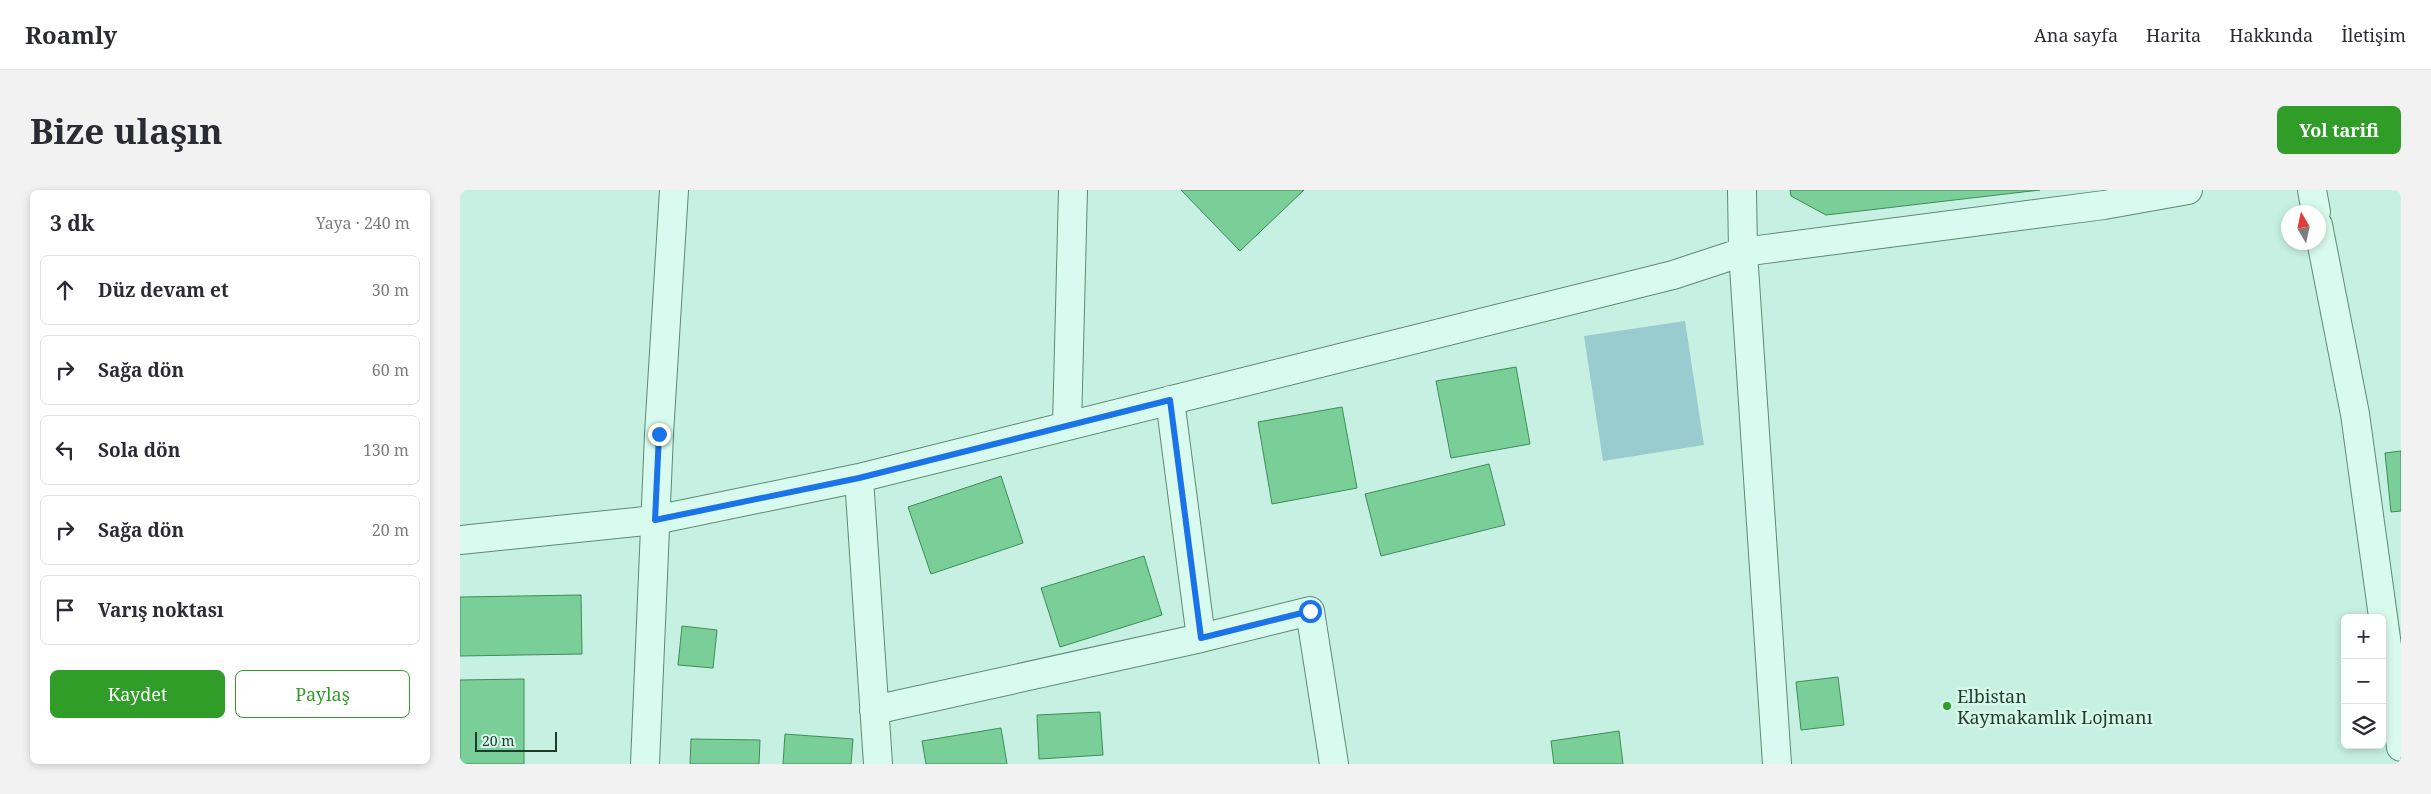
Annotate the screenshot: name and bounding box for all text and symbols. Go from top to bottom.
text: Roamly [25,18,117,51]
text: Ana sayfa [2034,23,2118,47]
text: Harita [2146,23,2201,47]
text: Hakkında [2229,23,2313,47]
text: İletişim [2341,23,2406,47]
button: Yol tarifi [2277,106,2401,154]
text: Bize ulaşın [30,107,223,154]
north arrow [2281,205,2326,250]
text: 3 dk [50,209,94,237]
text: Yaya · 240 m [316,212,410,234]
icon: ahead [51,276,79,304]
text: Düz devam et [98,277,229,303]
text: 30 m [372,279,409,301]
icon: right [51,356,79,384]
text: Sağa dön [98,357,184,383]
text: 60 m [372,359,409,381]
route end [648,423,671,446]
icon: left [51,436,79,464]
text: Sola dön [98,437,180,463]
text: 130 m [363,439,409,461]
icon: right [51,516,79,544]
text: Sağa dön [98,517,184,543]
text: 20 m [372,519,409,541]
icon: arrive [51,596,79,624]
text: Varış noktası [98,597,224,623]
route start [1299,600,1322,623]
map controls [2341,614,2386,749]
button: + [2341,614,2386,659]
button: − [2341,659,2386,704]
button: Kaydet [50,670,225,718]
button: Paylaş [235,670,410,718]
place label: Elbistan Kaymakamlık Lojmanı [1957,684,2153,729]
marker: Elbistan Kaymakamlık Lojmanı [1941,700,1953,712]
button: layers [2341,704,2386,749]
scale bar [475,729,558,752]
text: 20 m [482,731,515,750]

